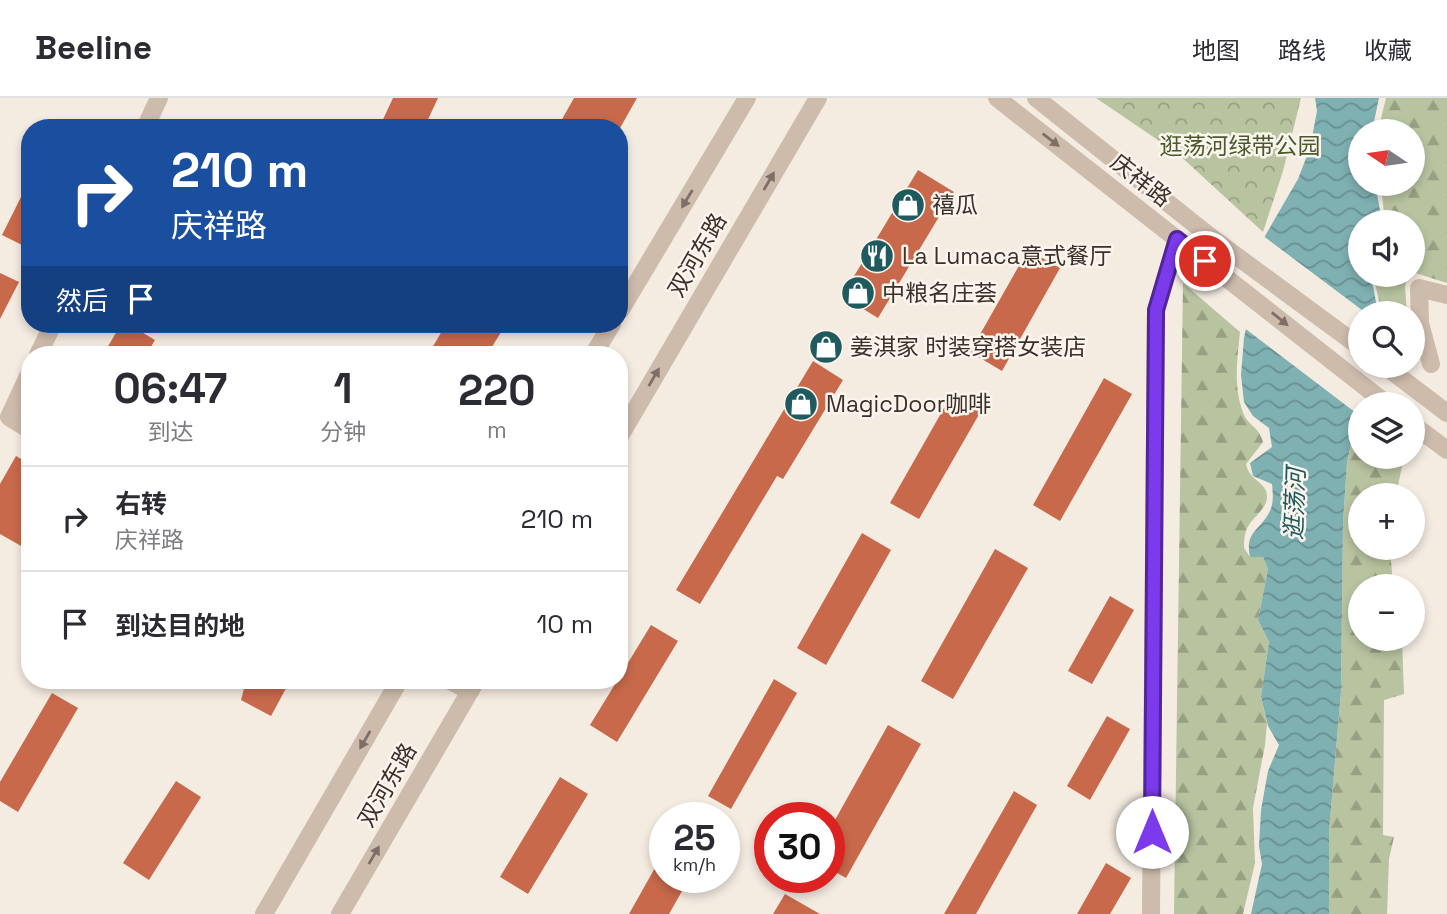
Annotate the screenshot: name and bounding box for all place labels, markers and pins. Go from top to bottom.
shop icon: 禧瓜 [889,186,927,224]
place label: 禧瓜 [932,190,978,220]
pin [1175,231,1235,291]
restaurant icon: La Lumaca意式餐厅 [858,237,896,275]
place label: La Lumaca意式餐厅 [902,241,1112,271]
shop icon: 中粮名庄荟 [839,274,877,312]
place label: 中粮名庄荟 [882,278,997,308]
shop icon: 姜淇家 时装穿搭女装店 [807,328,845,366]
place label: 姜淇家 时装穿搭女装店 [850,332,1086,362]
shop icon: MagicDoor咖啡 [782,385,820,423]
place label: MagicDoor咖啡 [826,389,991,419]

